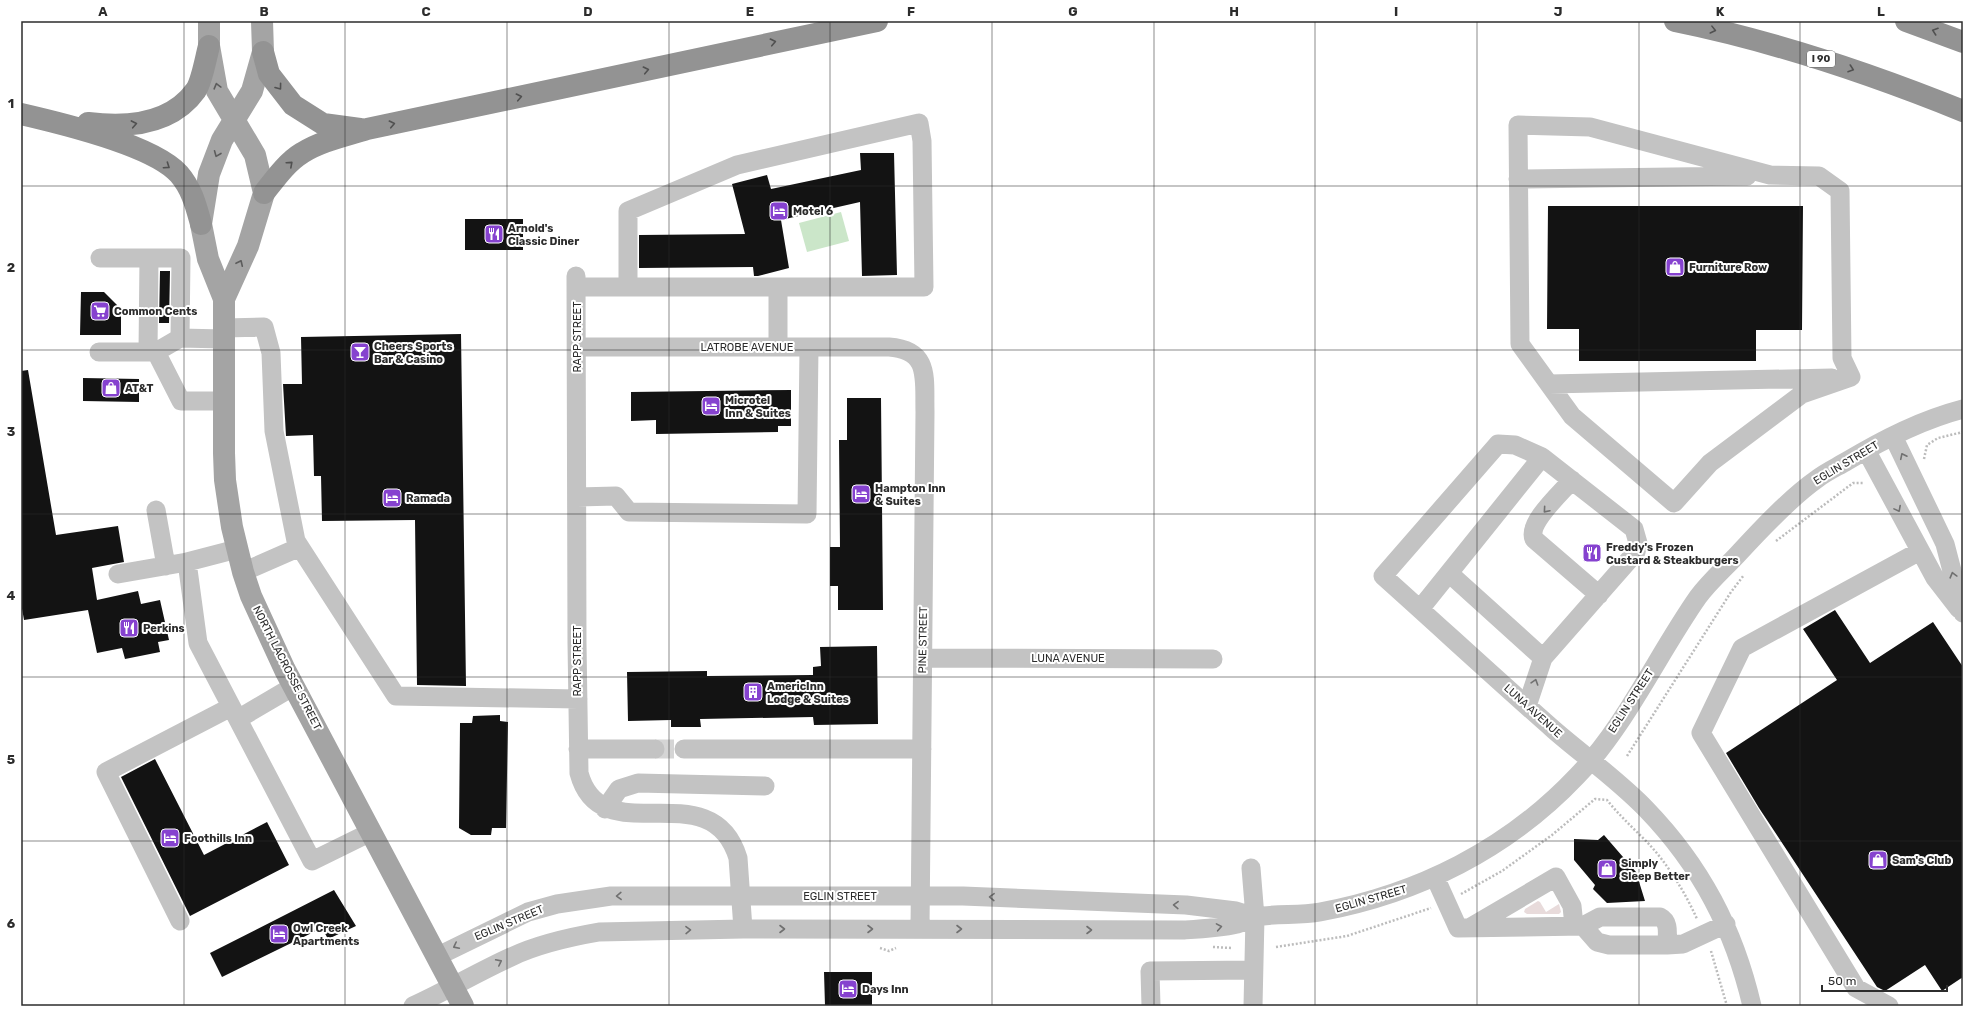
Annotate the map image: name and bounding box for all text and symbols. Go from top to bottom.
text: A [98,4,108,19]
text: B [259,4,269,19]
text: C [421,4,431,19]
text: D [583,4,593,19]
text: E [746,4,754,19]
text: F [907,4,915,19]
text: G [1068,4,1078,19]
text: H [1229,4,1239,19]
text: I [1394,4,1398,19]
text: J [1554,4,1562,19]
text: K [1716,4,1725,19]
text: L [1877,4,1885,19]
one-way arrow [1709,25,1716,33]
one-way arrow [1931,27,1938,36]
one-way arrow [770,39,776,47]
road number: I 90 [1807,51,1835,67]
one-way arrow [1848,64,1855,73]
one-way arrow [643,66,649,74]
one-way arrow [274,82,281,89]
one-way arrow [213,83,222,90]
one-way arrow [516,93,522,101]
text: 1 [8,96,14,111]
one-way arrow [131,121,137,129]
one-way arrow [388,121,395,129]
one-way arrow [213,151,221,158]
one-way arrow [163,161,170,168]
one-way arrow [285,161,292,168]
hotel icon: Motel 6 [768,200,790,222]
place label: Motel 6 [793,205,833,218]
place label: Arnold's Classic Diner [508,222,579,248]
restaurant icon: Arnold's Classic Diner [483,223,505,245]
shop icon: Furniture Row [1664,256,1686,278]
text: 2 [7,260,15,275]
one-way arrow [235,260,243,268]
place label: Furniture Row [1689,261,1767,274]
supermarket icon: Common Cents [89,300,111,322]
street label: RAPP STREET [571,301,584,373]
place label: Common Cents [114,305,197,318]
place label: Cheers Sports Bar & Casino [374,340,453,366]
bar icon: Cheers Sports Bar & Casino [349,341,371,363]
street label: LATROBE AVENUE [701,341,794,354]
shop icon: AT&T [100,377,122,399]
place label: AT&T [125,382,153,395]
place label: Microtel Inn & Suites [725,394,791,420]
hotel icon: Microtel Inn & Suites [700,395,722,417]
text: 3 [7,424,16,439]
street label: EGLIN STREET [1811,438,1881,488]
one-way arrow [1900,453,1908,460]
place label: Hampton Inn & Suites [875,482,946,508]
hotel icon: Hampton Inn & Suites [850,483,872,505]
hotel icon: Ramada [381,487,403,509]
place label: Ramada [406,492,450,505]
one-way arrow [1544,505,1551,513]
one-way arrow [1893,505,1900,512]
place label: Freddy's Frozen Custard & Steakburgers [1606,541,1739,567]
restaurant icon: Freddy's Frozen Custard & Steakburgers [1581,542,1603,564]
one-way arrow [1949,572,1958,579]
text: 4 [7,588,16,603]
street label: NORTH LACROSSE STREET [250,604,324,733]
street label: PINE STREET [916,606,930,674]
restaurant icon: Perkins [118,617,140,639]
place label: Perkins [143,622,185,635]
street label: RAPP STREET [571,625,584,697]
street label: LUNA AVENUE [1031,652,1105,665]
street label: EGLIN STREET [1605,666,1657,735]
one-way arrow [1530,678,1539,685]
place label: AmericInn Lodge & Suites [767,680,849,706]
building icon: AmericInn Lodge & Suites [742,681,764,703]
street label: LUNA AVENUE [1501,682,1565,741]
text: 5 [7,752,15,767]
hotel icon: Foothills Inn [159,827,181,849]
place label: Foothills Inn [184,832,252,845]
shop icon: Sam's Club [1867,849,1889,871]
place label: Sam's Club [1892,854,1951,867]
place label: Simply Sleep Better [1621,857,1690,883]
shop icon: Simply Sleep Better [1596,858,1618,880]
street label: EGLIN STREET [1334,882,1409,915]
street label: EGLIN STREET [803,890,877,903]
one-way arrow [616,892,622,900]
one-way arrow [989,893,995,901]
one-way arrow [1173,900,1179,909]
street label: EGLIN STREET [473,902,546,943]
text: 6 [7,916,16,931]
place label: Owl Creek Apartments [293,922,359,948]
hotel icon: Owl Creek Apartments [268,923,290,945]
one-way arrow [1216,923,1222,932]
one-way arrow [779,925,785,933]
one-way arrow [867,925,873,933]
one-way arrow [956,925,962,933]
one-way arrow [685,926,691,934]
one-way arrow [1086,926,1092,934]
one-way arrow [453,941,461,949]
one-way arrow [495,959,503,967]
scale bar [1822,967,1947,993]
text: 50 m [1828,974,1856,988]
hotel icon: Days Inn [837,978,859,1000]
place label: Days Inn [862,983,909,996]

